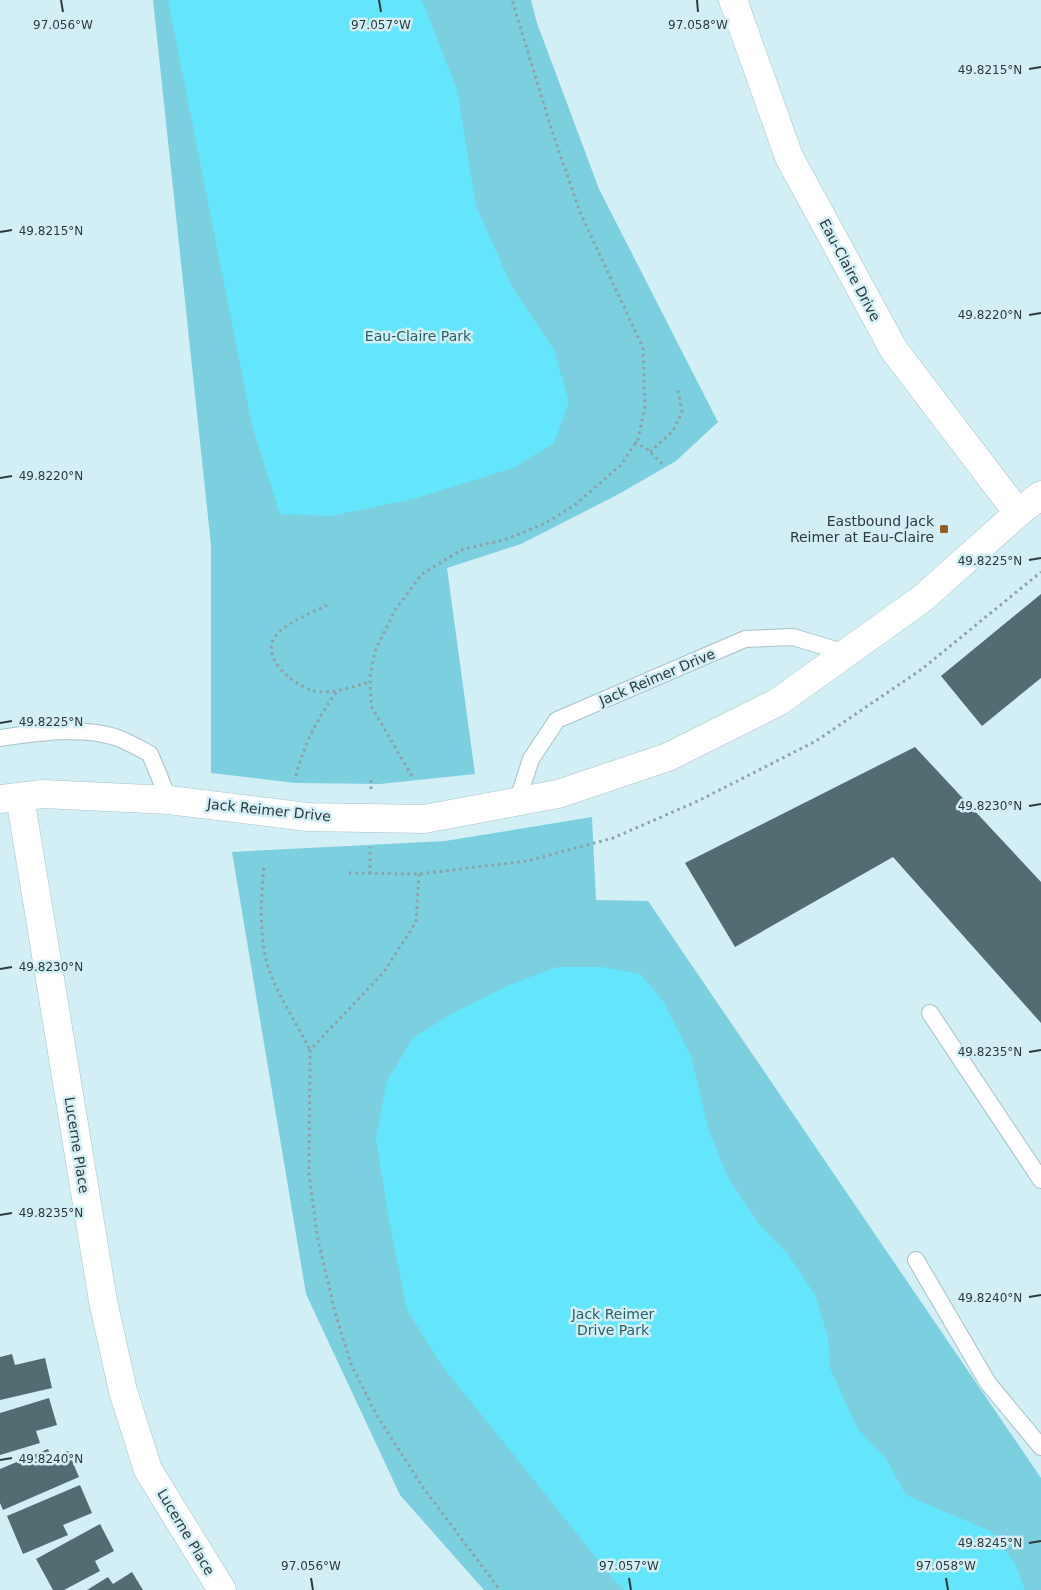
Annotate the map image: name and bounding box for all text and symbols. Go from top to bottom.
text: 97.056°W [33,18,93,32]
text: 97.057°W [351,18,411,32]
text: 97.058°W [668,18,728,32]
text: 49.8215°N [958,63,1022,77]
street label: Eau-Claire Drive [816,216,884,324]
text: 49.8215°N [19,224,83,238]
text: 49.8220°N [958,308,1022,322]
park label: Eau-Claire Park [365,328,472,344]
text: 49.8220°N [19,469,83,483]
place label: Eastbound Jack Reimer at Eau-Claire [790,513,935,545]
marker: Eastbound Jack Reimer at Eau-Claire [938,523,950,535]
text: 49.8225°N [958,554,1022,568]
street label: Jack Reimer Drive [596,645,717,709]
text: 49.8225°N [19,715,83,729]
street label: Jack Reimer Drive [205,795,332,824]
text: 49.8230°N [958,799,1022,813]
text: 49.8230°N [19,960,83,974]
text: 49.8235°N [958,1045,1022,1059]
street label: Lucerne Place [61,1096,93,1194]
text: 49.8235°N [19,1206,83,1220]
text: 49.8240°N [958,1291,1022,1305]
park label: Jack Reimer Drive Park [571,1306,655,1338]
text: 49.8240°N [19,1452,83,1466]
street label: Lucerne Place [154,1486,218,1578]
text: 49.8245°N [958,1536,1022,1550]
text: 97.056°W [281,1559,341,1573]
text: 97.057°W [599,1559,659,1573]
text: 97.058°W [916,1559,976,1573]

